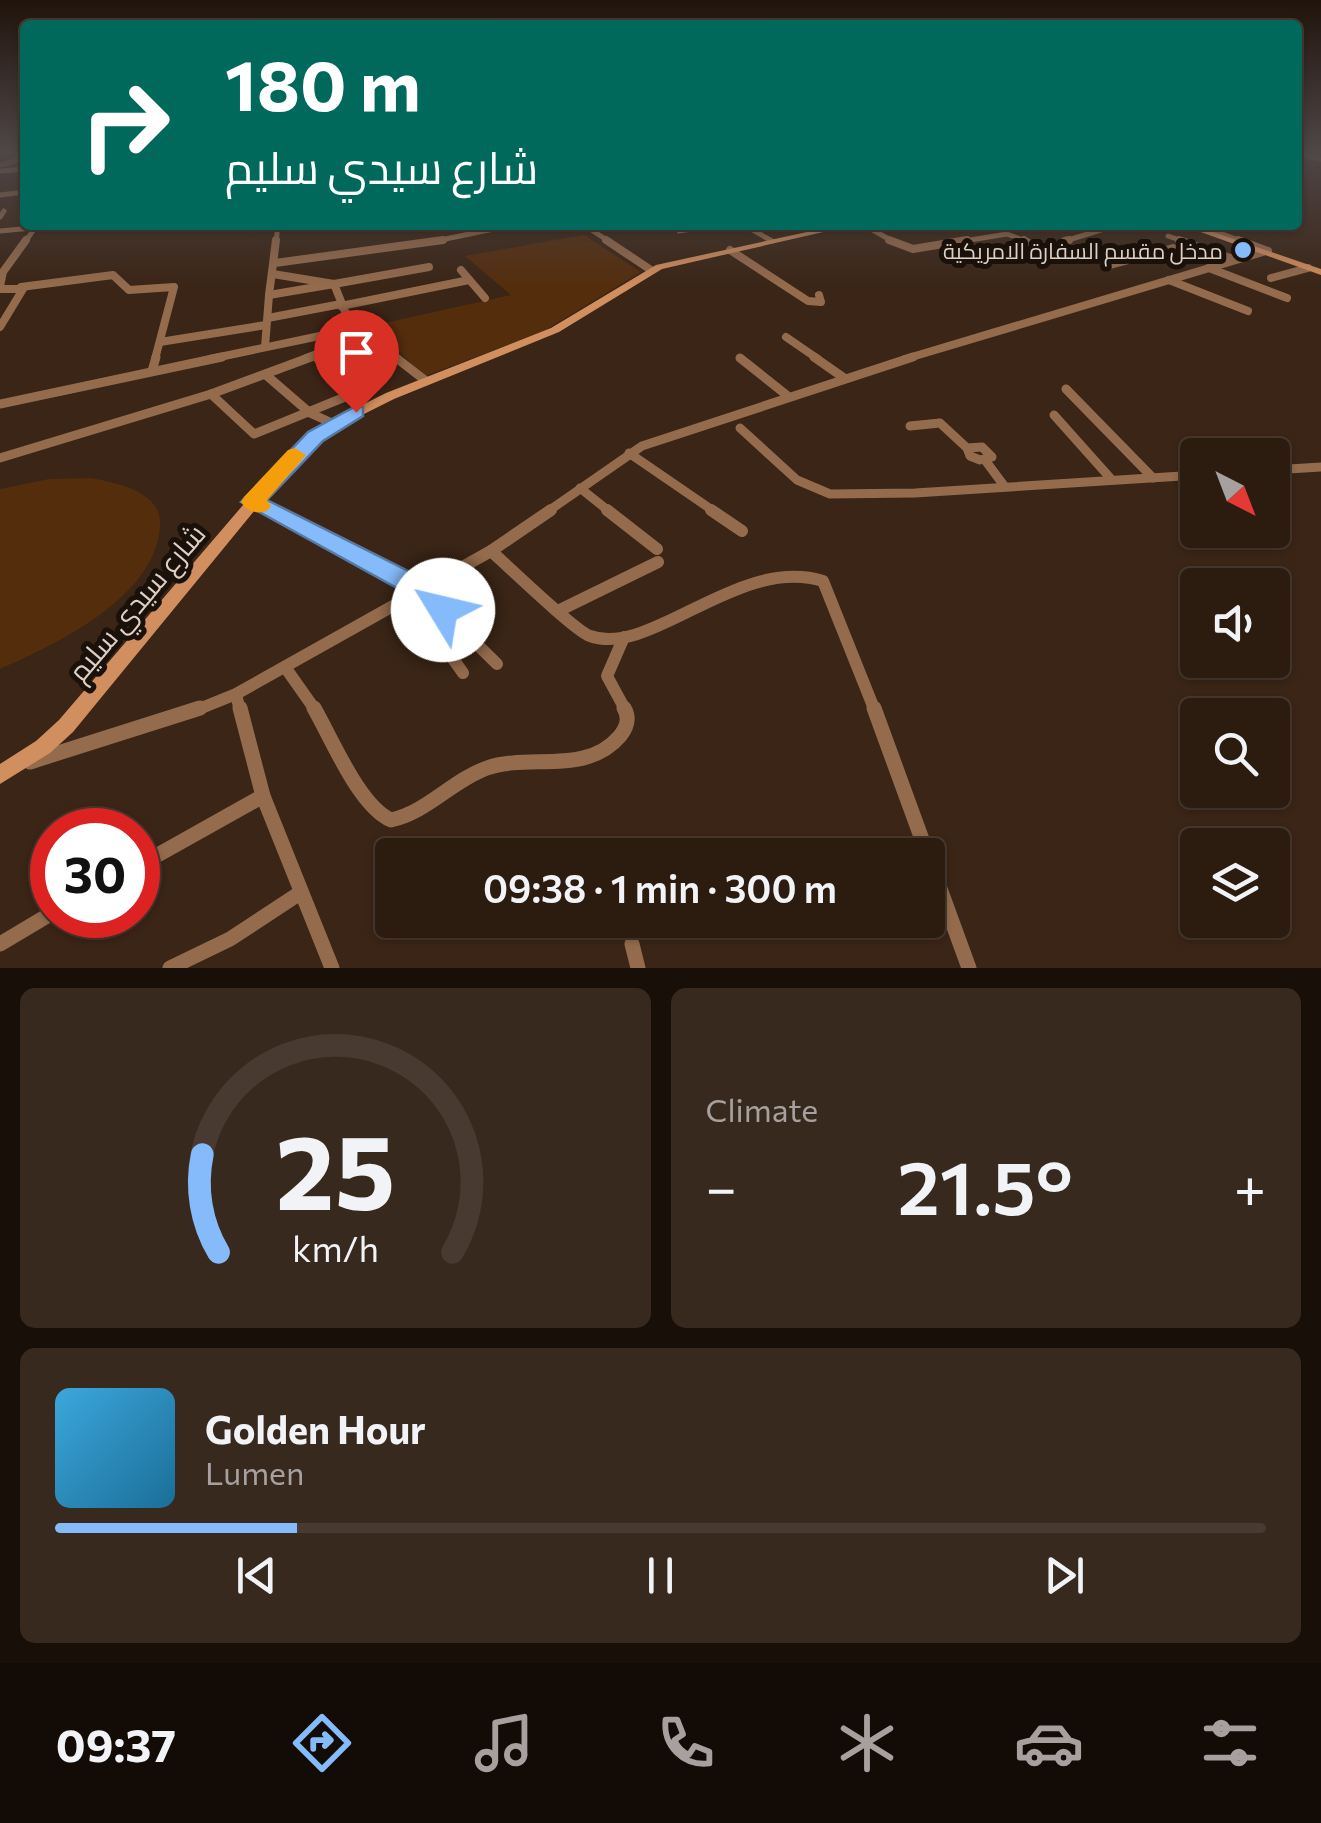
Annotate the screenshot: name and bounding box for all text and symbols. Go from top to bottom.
text: 180 m [225,40,421,125]
icon: right [60,60,190,190]
text: شارع سيدي سليم [225,138,538,193]
place label: مدخل مقسم السفارة الامريكية [943,237,1223,267]
marker: مدخل مقسم السفارة الامريكية [1232,239,1254,261]
pin [314,310,399,413]
icon: arrive [329,325,384,380]
north arrow [1180,438,1290,548]
map controls [1180,438,1290,938]
street label: شارع سيدي سليم [60,516,216,691]
position arrow [391,558,495,662]
button: sound [1180,568,1290,678]
button: search [1180,698,1290,808]
speed limit sign: 30 [30,808,160,938]
button: layers [1180,828,1290,938]
text: 09:38 · 1 min · 300 m [483,864,837,911]
text: Climate [706,1089,818,1129]
text: 25 [275,1104,395,1231]
text: 21.5° [898,1139,1073,1230]
text: − [706,1152,737,1219]
text: + [1234,1152,1266,1219]
text: km/h [292,1226,379,1269]
text: Golden Hour [205,1405,426,1452]
text: Lumen [205,1452,304,1492]
icon: previous [229,1548,284,1603]
icon: pause [633,1548,688,1603]
icon: next [1037,1548,1092,1603]
icon: directions [287,1708,357,1778]
icon: music [469,1708,539,1778]
icon: phone [651,1708,721,1778]
icon: climate [832,1708,902,1778]
icon: car [1014,1708,1084,1778]
icon: filters [1195,1708,1265,1778]
text: 09:37 [56,1716,176,1771]

